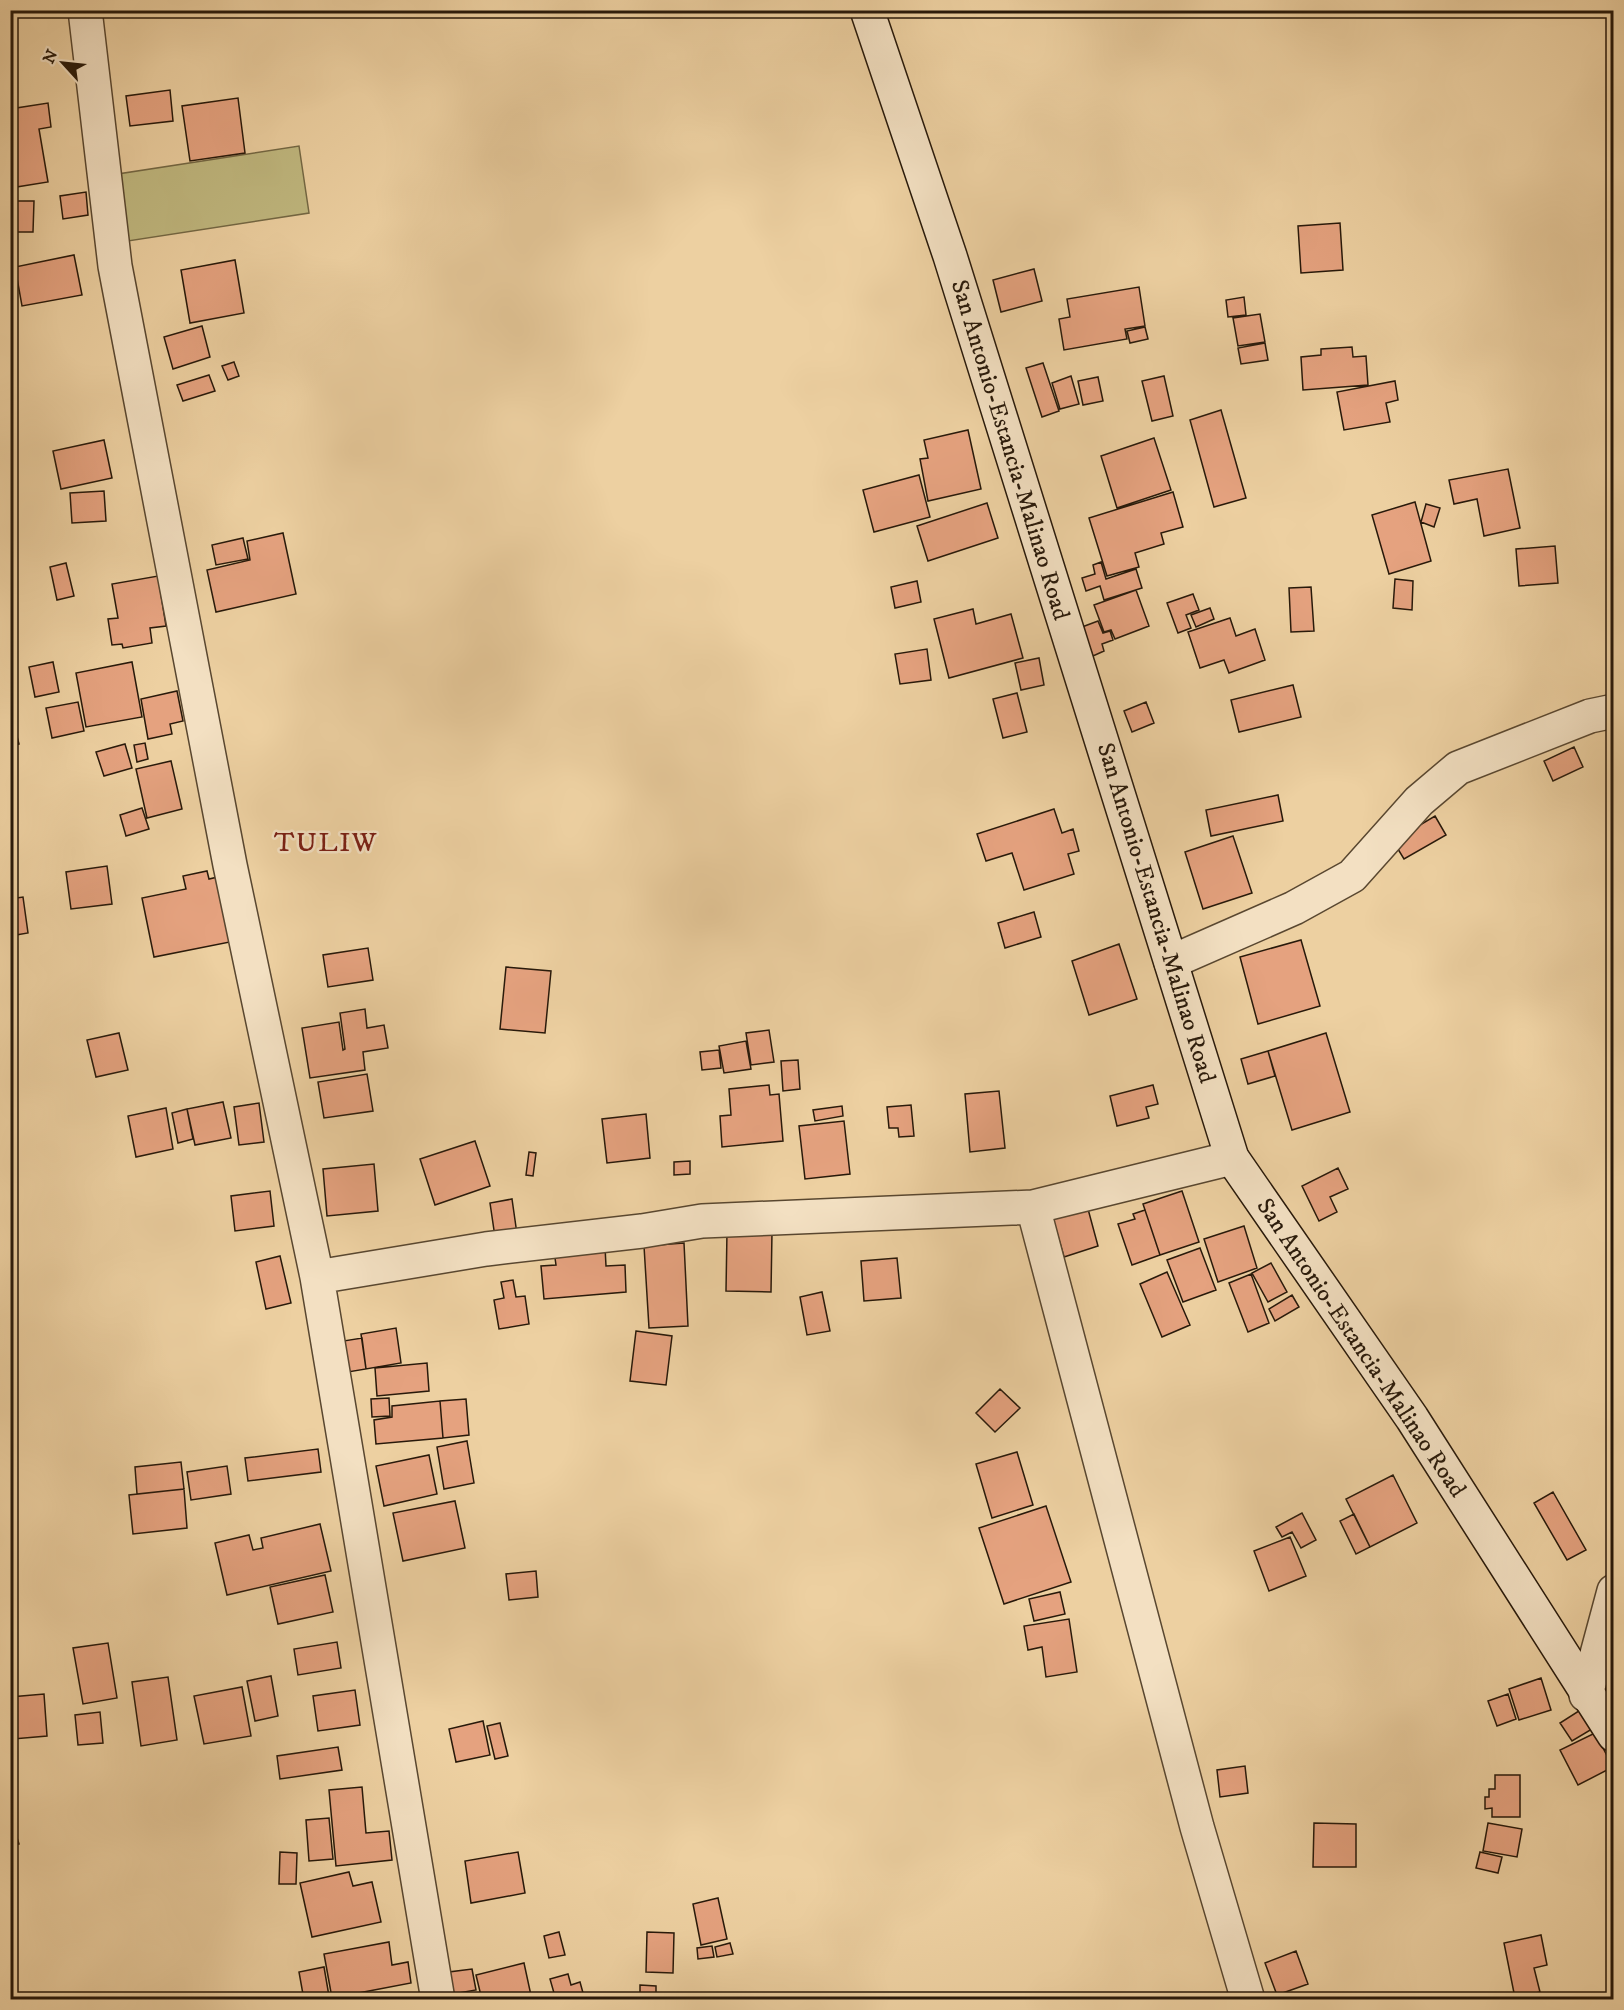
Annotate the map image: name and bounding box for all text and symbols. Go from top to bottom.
north arrow [33,33,93,93]
text: N [39,46,62,67]
street label: San Antonio-Estancia-Malinao Road [944,276,1076,624]
street label: San Antonio-Estancia-Malinao Road [1090,739,1222,1087]
district label: TULIW [274,826,378,860]
street label: San Antonio-Estancia-Malinao Road [1250,1193,1472,1503]

